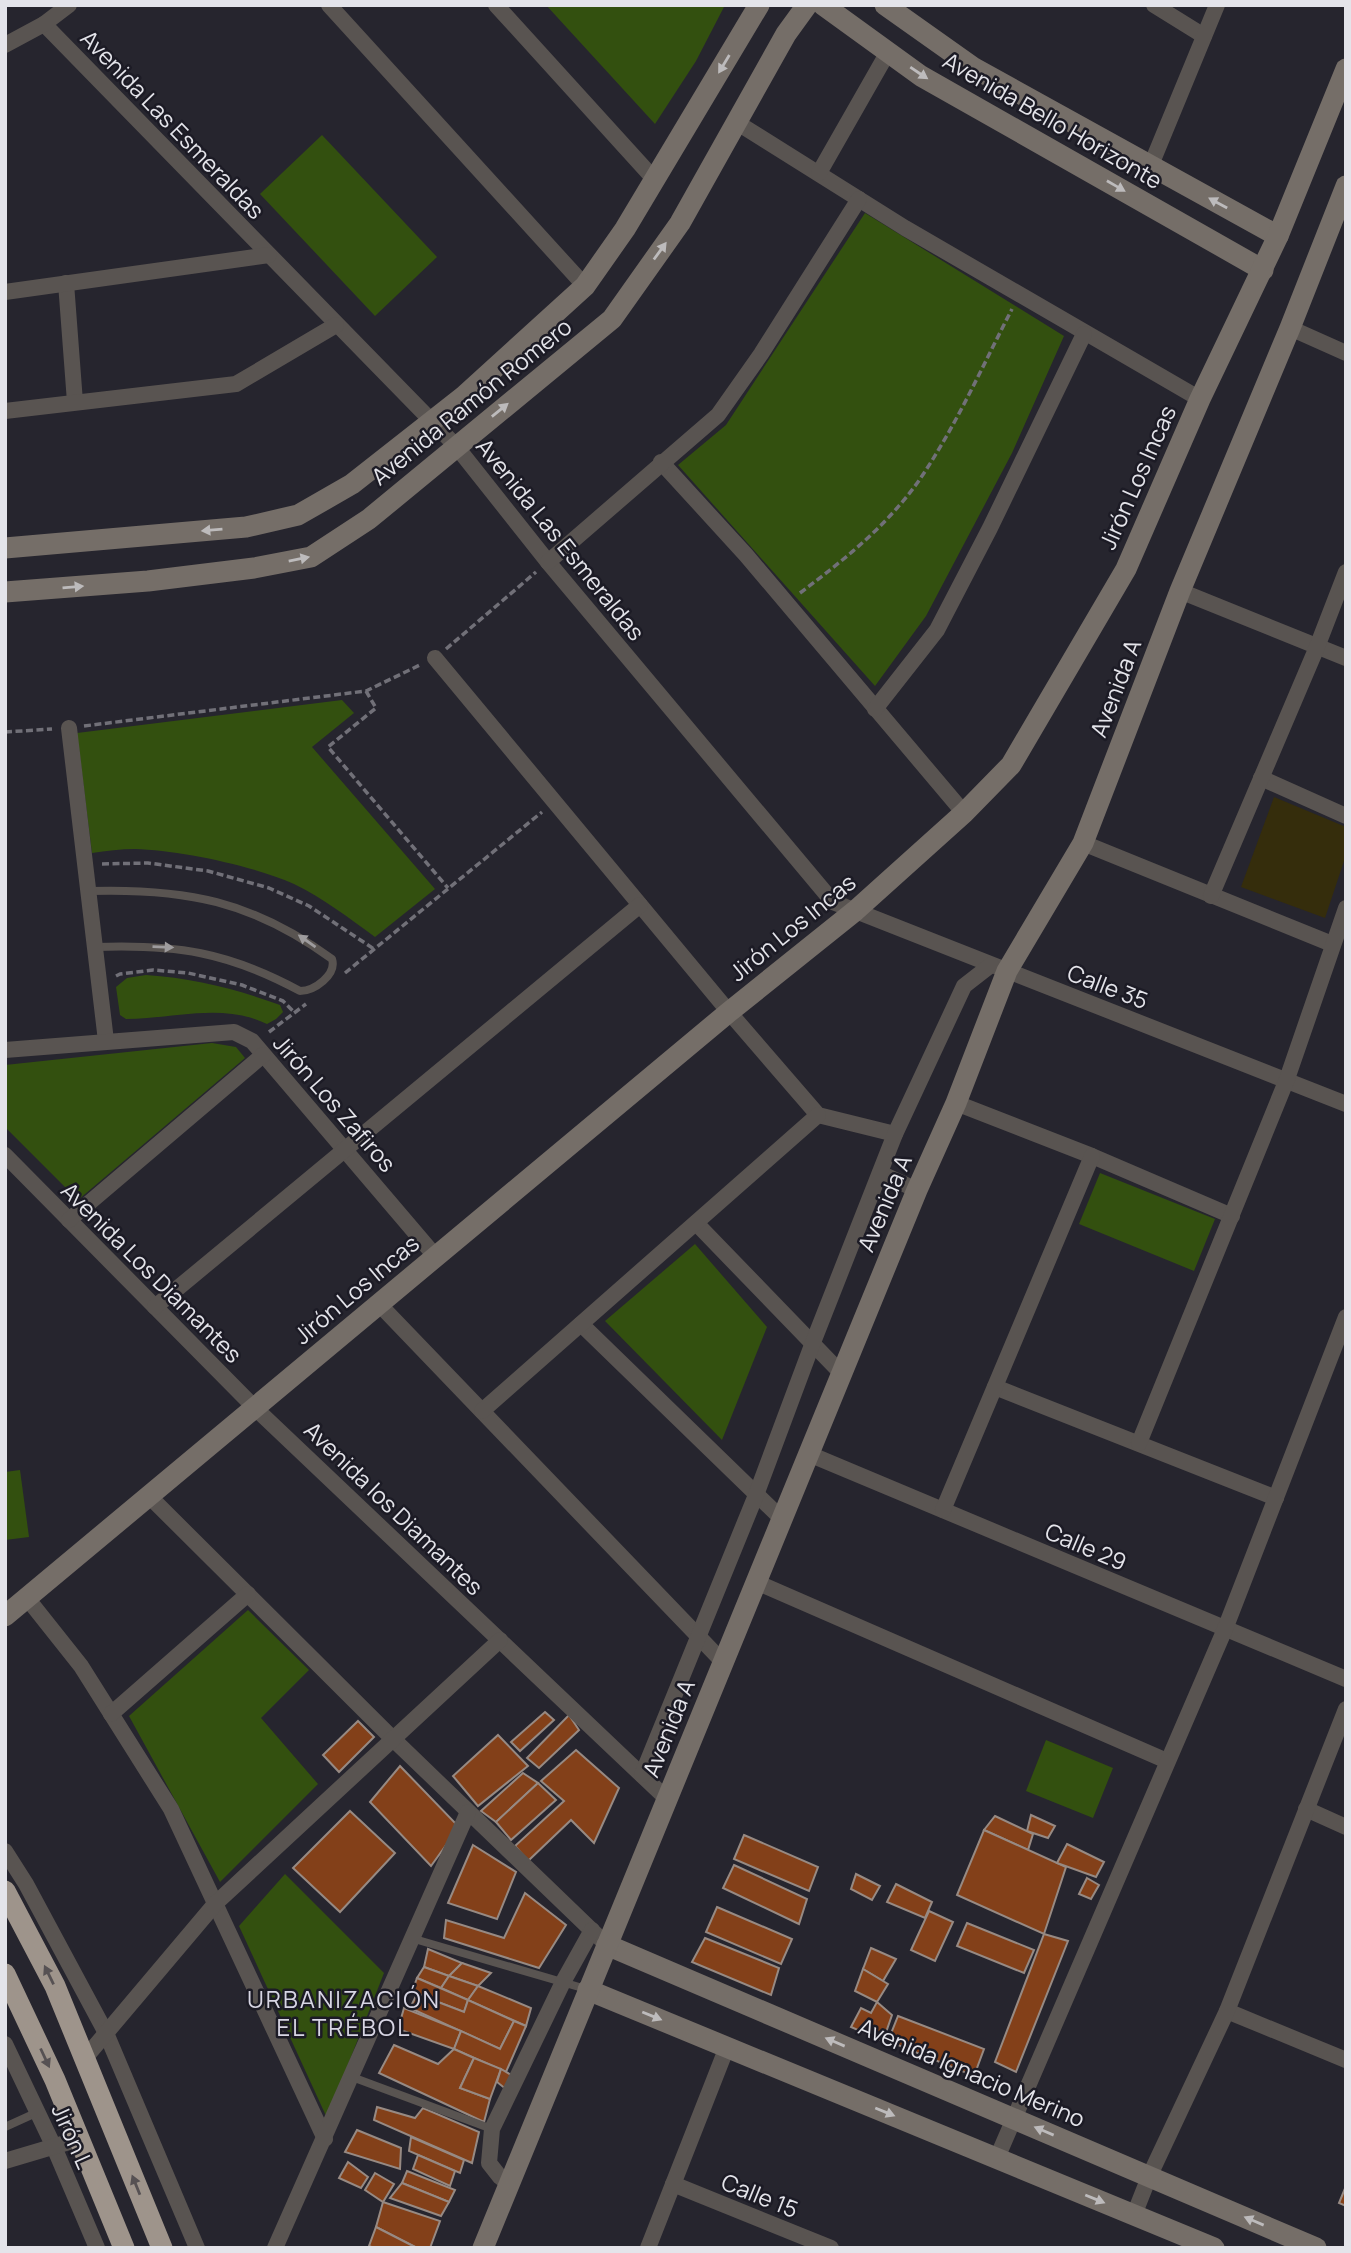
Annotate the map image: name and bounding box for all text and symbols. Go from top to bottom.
street label: Avenida Las Esmeraldas [74,22,272,226]
street label: Avenida Bello Horizonte [938,44,1168,196]
one-way arrow [718,54,730,73]
one-way arrow [909,66,928,79]
one-way arrow [1106,180,1126,192]
one-way arrow [1209,197,1228,209]
one-way arrow [653,242,667,260]
street label: Avenida Ramón Romero [364,310,578,492]
street label: Jirón Los Incas [1091,400,1183,554]
one-way arrow [492,403,509,418]
street label: Avenida Las Esmeraldas [469,431,653,647]
one-way arrow [201,524,223,535]
one-way arrow [288,553,310,564]
one-way arrow [62,581,84,592]
street label: Avenida A [1082,634,1148,742]
street label: Jirón Los Incas [722,866,862,988]
one-way arrow [298,934,316,948]
one-way arrow [152,942,174,953]
street label: Calle 35 [1063,956,1153,1016]
street label: Jirón Los Zafiros [266,1027,404,1179]
street label: Avenida A [849,1149,919,1256]
street label: Avenida Los Diamantes [55,1175,249,1369]
street label: Jirón Los Incas [287,1227,425,1351]
street label: Avenida los Diamantes [298,1414,490,1602]
street label: Calle 29 [1040,1515,1132,1577]
street label: Avenida A [634,1674,702,1782]
one-way arrow [43,1964,54,1985]
district label: URBANIZACIÓN EL TRÉBOL [247,1982,441,2043]
street label: Avenida Ignacio Merino [854,2010,1090,2134]
one-way arrow [641,2011,662,2022]
one-way arrow [825,2036,846,2047]
one-way arrow [39,2048,51,2068]
street label: Jirón L [45,2099,101,2174]
one-way arrow [874,2107,895,2118]
one-way arrow [1034,2125,1055,2136]
street label: Calle 15 [717,2165,803,2225]
one-way arrow [131,2174,142,2195]
one-way arrow [1085,2193,1106,2204]
one-way arrow [1243,2215,1264,2226]

